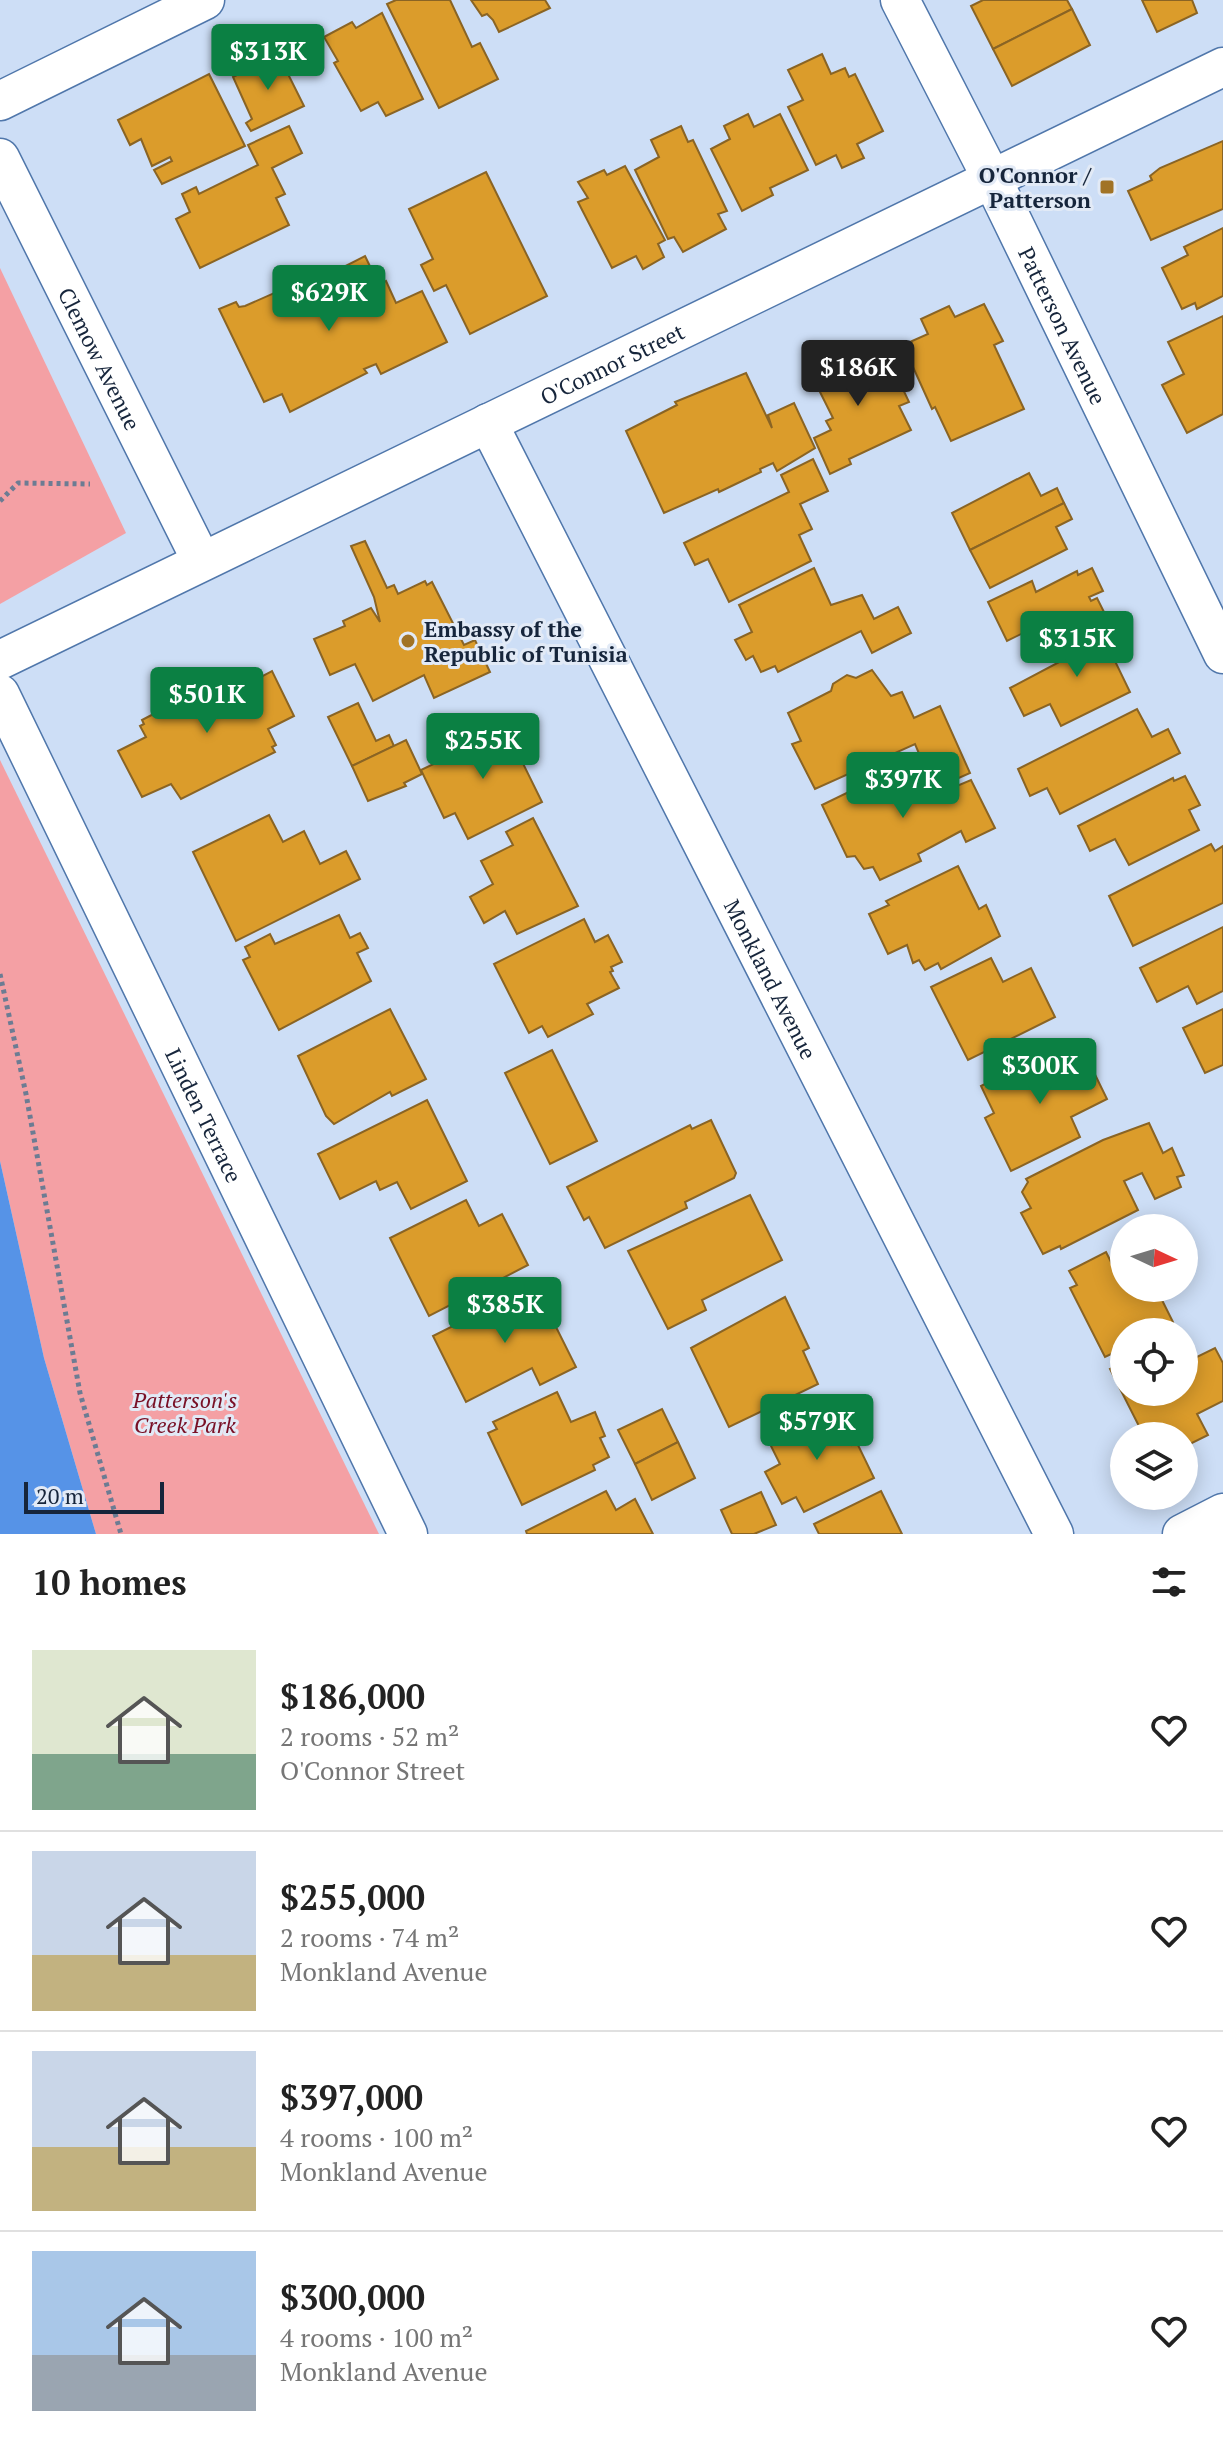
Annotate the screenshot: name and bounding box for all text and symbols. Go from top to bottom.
pin: $313K [212,24,324,92]
text: $313K [229,33,307,67]
place label: O'Connor / Patterson [979,160,1092,214]
marker: O'Connor / Patterson [1098,178,1116,196]
street label: Patterson Avenue [1013,242,1114,409]
pin: $629K [273,265,385,333]
text: $629K [290,274,368,308]
street label: Clemow Avenue [52,282,148,435]
street label: O'Connor Street [535,316,689,411]
pin: $186K [802,340,914,408]
text: $186K [819,349,897,383]
pin: $315K [1021,611,1133,679]
place label: Embassy of the Republic of Tunisia [424,614,628,668]
text: $315K [1038,620,1116,654]
marker: Embassy of the Republic of Tunisia [399,632,417,650]
pin: $501K [151,667,263,735]
text: $501K [168,676,246,710]
pin: $255K [427,713,539,781]
text: $255K [444,722,522,756]
pin: $397K [847,752,959,820]
text: $397K [864,761,942,795]
street label: Monkland Avenue [718,894,824,1064]
pin: $300K [984,1038,1096,1106]
street label: Linden Terrace [160,1043,249,1187]
text: $300K [1001,1047,1079,1081]
north arrow [1110,1214,1198,1302]
map controls [1110,1214,1198,1510]
pin: $385K [449,1277,561,1345]
text: $385K [466,1286,544,1320]
button: locate [1110,1318,1198,1406]
park label: Patterson's Creek Park [132,1385,237,1439]
pin: $579K [761,1394,873,1462]
text: $579K [778,1403,856,1437]
button: layers [1110,1422,1198,1510]
scale bar [24,1478,164,1514]
text: 20 m [36,1481,84,1510]
text: 10 homes [32,1560,187,1605]
icon: filters [1147,1560,1191,1604]
text: $186,000 [280,1674,425,1719]
icon: home [96,1682,192,1778]
icon: heart [1147,1708,1191,1752]
text: 2 rooms · 52 m² [280,1719,459,1753]
text: O'Connor Street [280,1753,465,1787]
text: $255,000 [280,1875,425,1920]
icon: home [96,1883,192,1979]
icon: heart [1147,1909,1191,1953]
text: 2 rooms · 74 m² [280,1920,459,1954]
text: Monkland Avenue [280,1954,488,1988]
text: $397,000 [280,2075,423,2120]
icon: home [96,2083,192,2179]
icon: heart [1147,2109,1191,2153]
text: 4 rooms · 100 m² [280,2120,473,2154]
text: Monkland Avenue [280,2154,488,2188]
text: $300,000 [280,2275,425,2320]
icon: home [96,2283,192,2379]
icon: heart [1147,2309,1191,2353]
text: 4 rooms · 100 m² [280,2320,473,2354]
text: Monkland Avenue [280,2354,488,2388]

